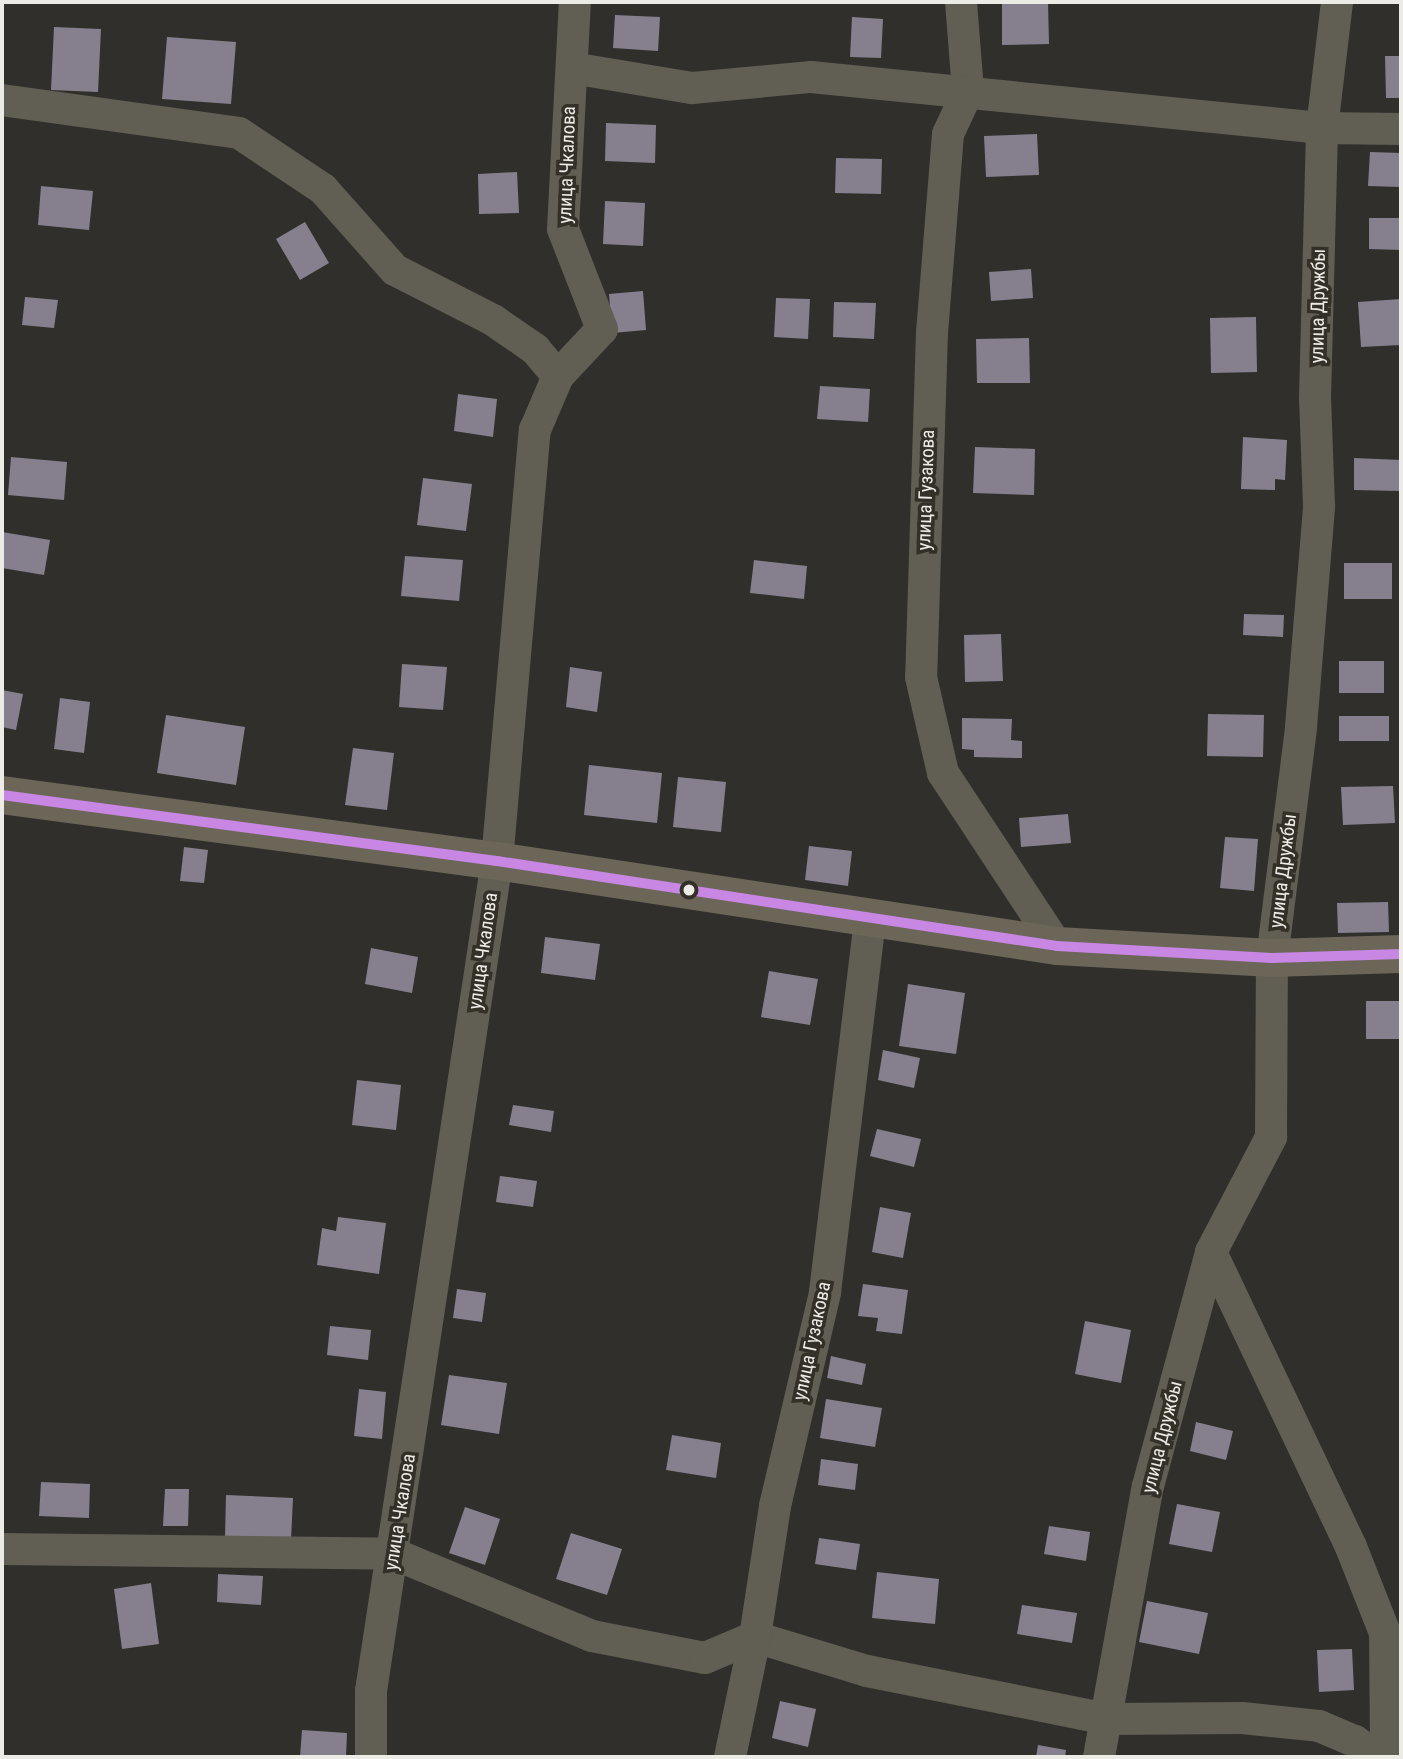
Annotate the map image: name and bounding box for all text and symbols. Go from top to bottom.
street label: улица Чкалова [554,106,580,224]
street label: улица Дружбы [1306,248,1330,364]
street label: улица Гузакова [912,429,940,551]
street label: улица Дружбы [1265,813,1301,929]
unlabelled marker [682,883,696,897]
street label: улица Чкалова [464,891,502,1011]
street label: улица Гузакова [788,1279,836,1403]
street label: улица Дружбы [1137,1379,1187,1495]
street label: улица Чкалова [380,1452,420,1572]

